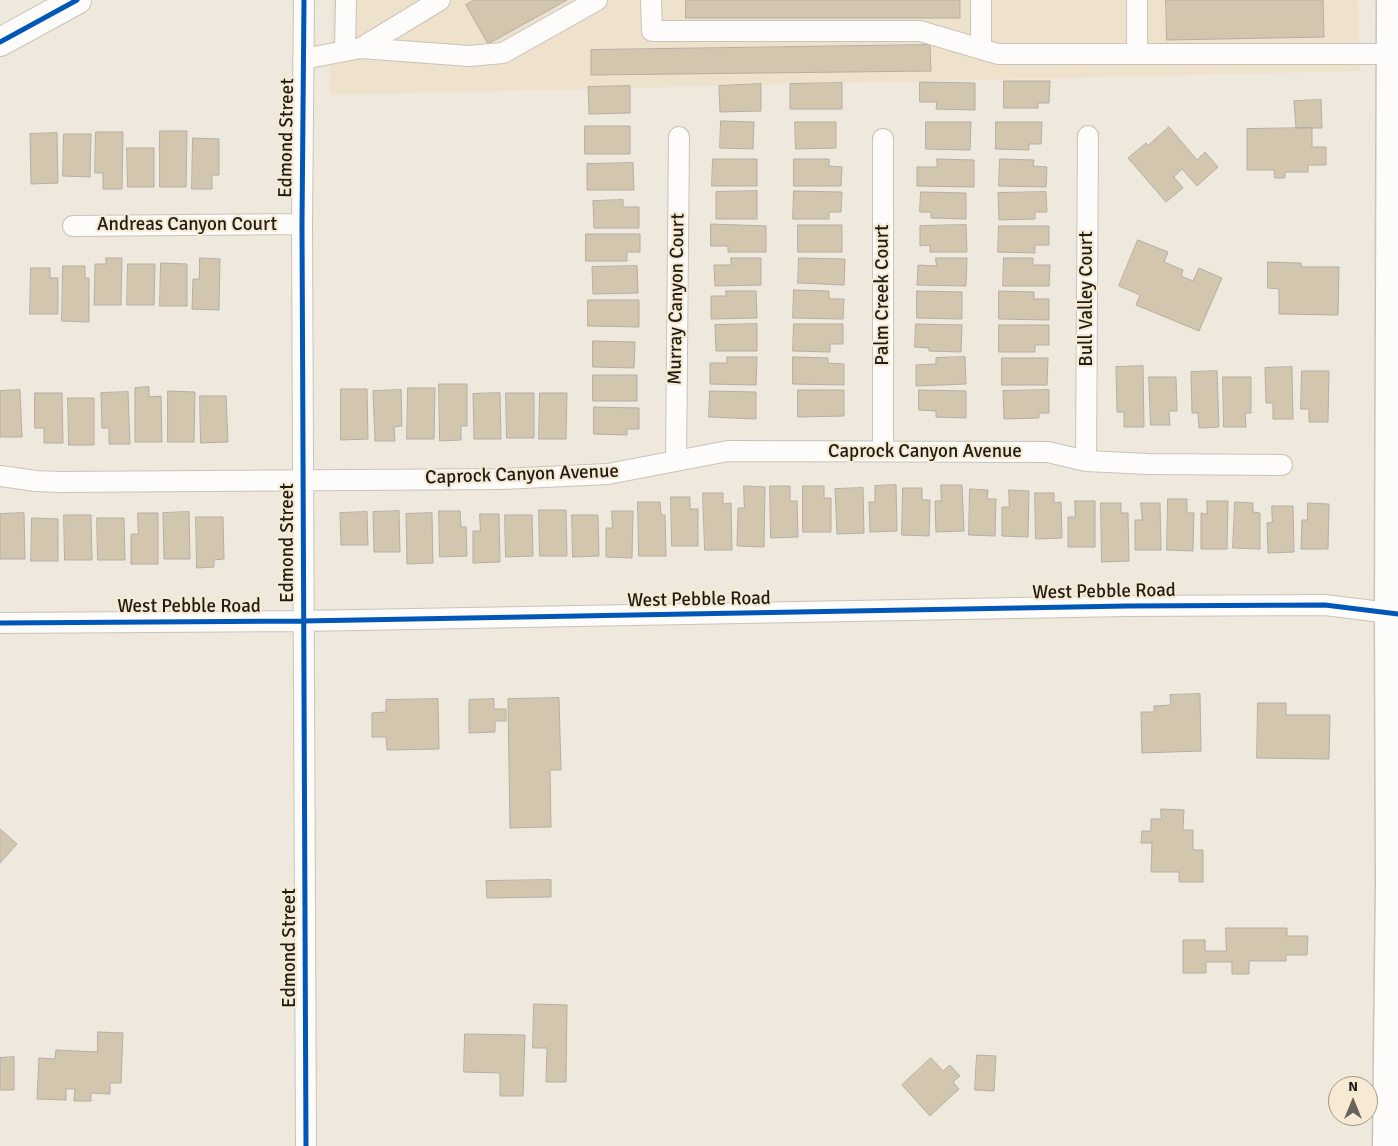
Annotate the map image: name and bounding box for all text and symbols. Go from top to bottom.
street label: Edmond Street [275,78,299,198]
street label: Murray Canyon Court [664,213,690,385]
street label: Andreas Canyon Court [97,214,277,236]
street label: Palm Creek Court [872,224,894,366]
street label: Bull Valley Court [1076,231,1098,367]
street label: Caprock Canyon Avenue [828,441,1022,463]
street label: Caprock Canyon Avenue [425,460,619,490]
street label: Edmond Street [277,483,299,603]
street label: West Pebble Road [1032,579,1176,605]
street label: West Pebble Road [627,587,771,613]
street label: West Pebble Road [117,596,261,618]
street label: Edmond Street [279,888,301,1008]
north arrow [1328,1076,1378,1126]
text: N [1348,1078,1358,1095]

